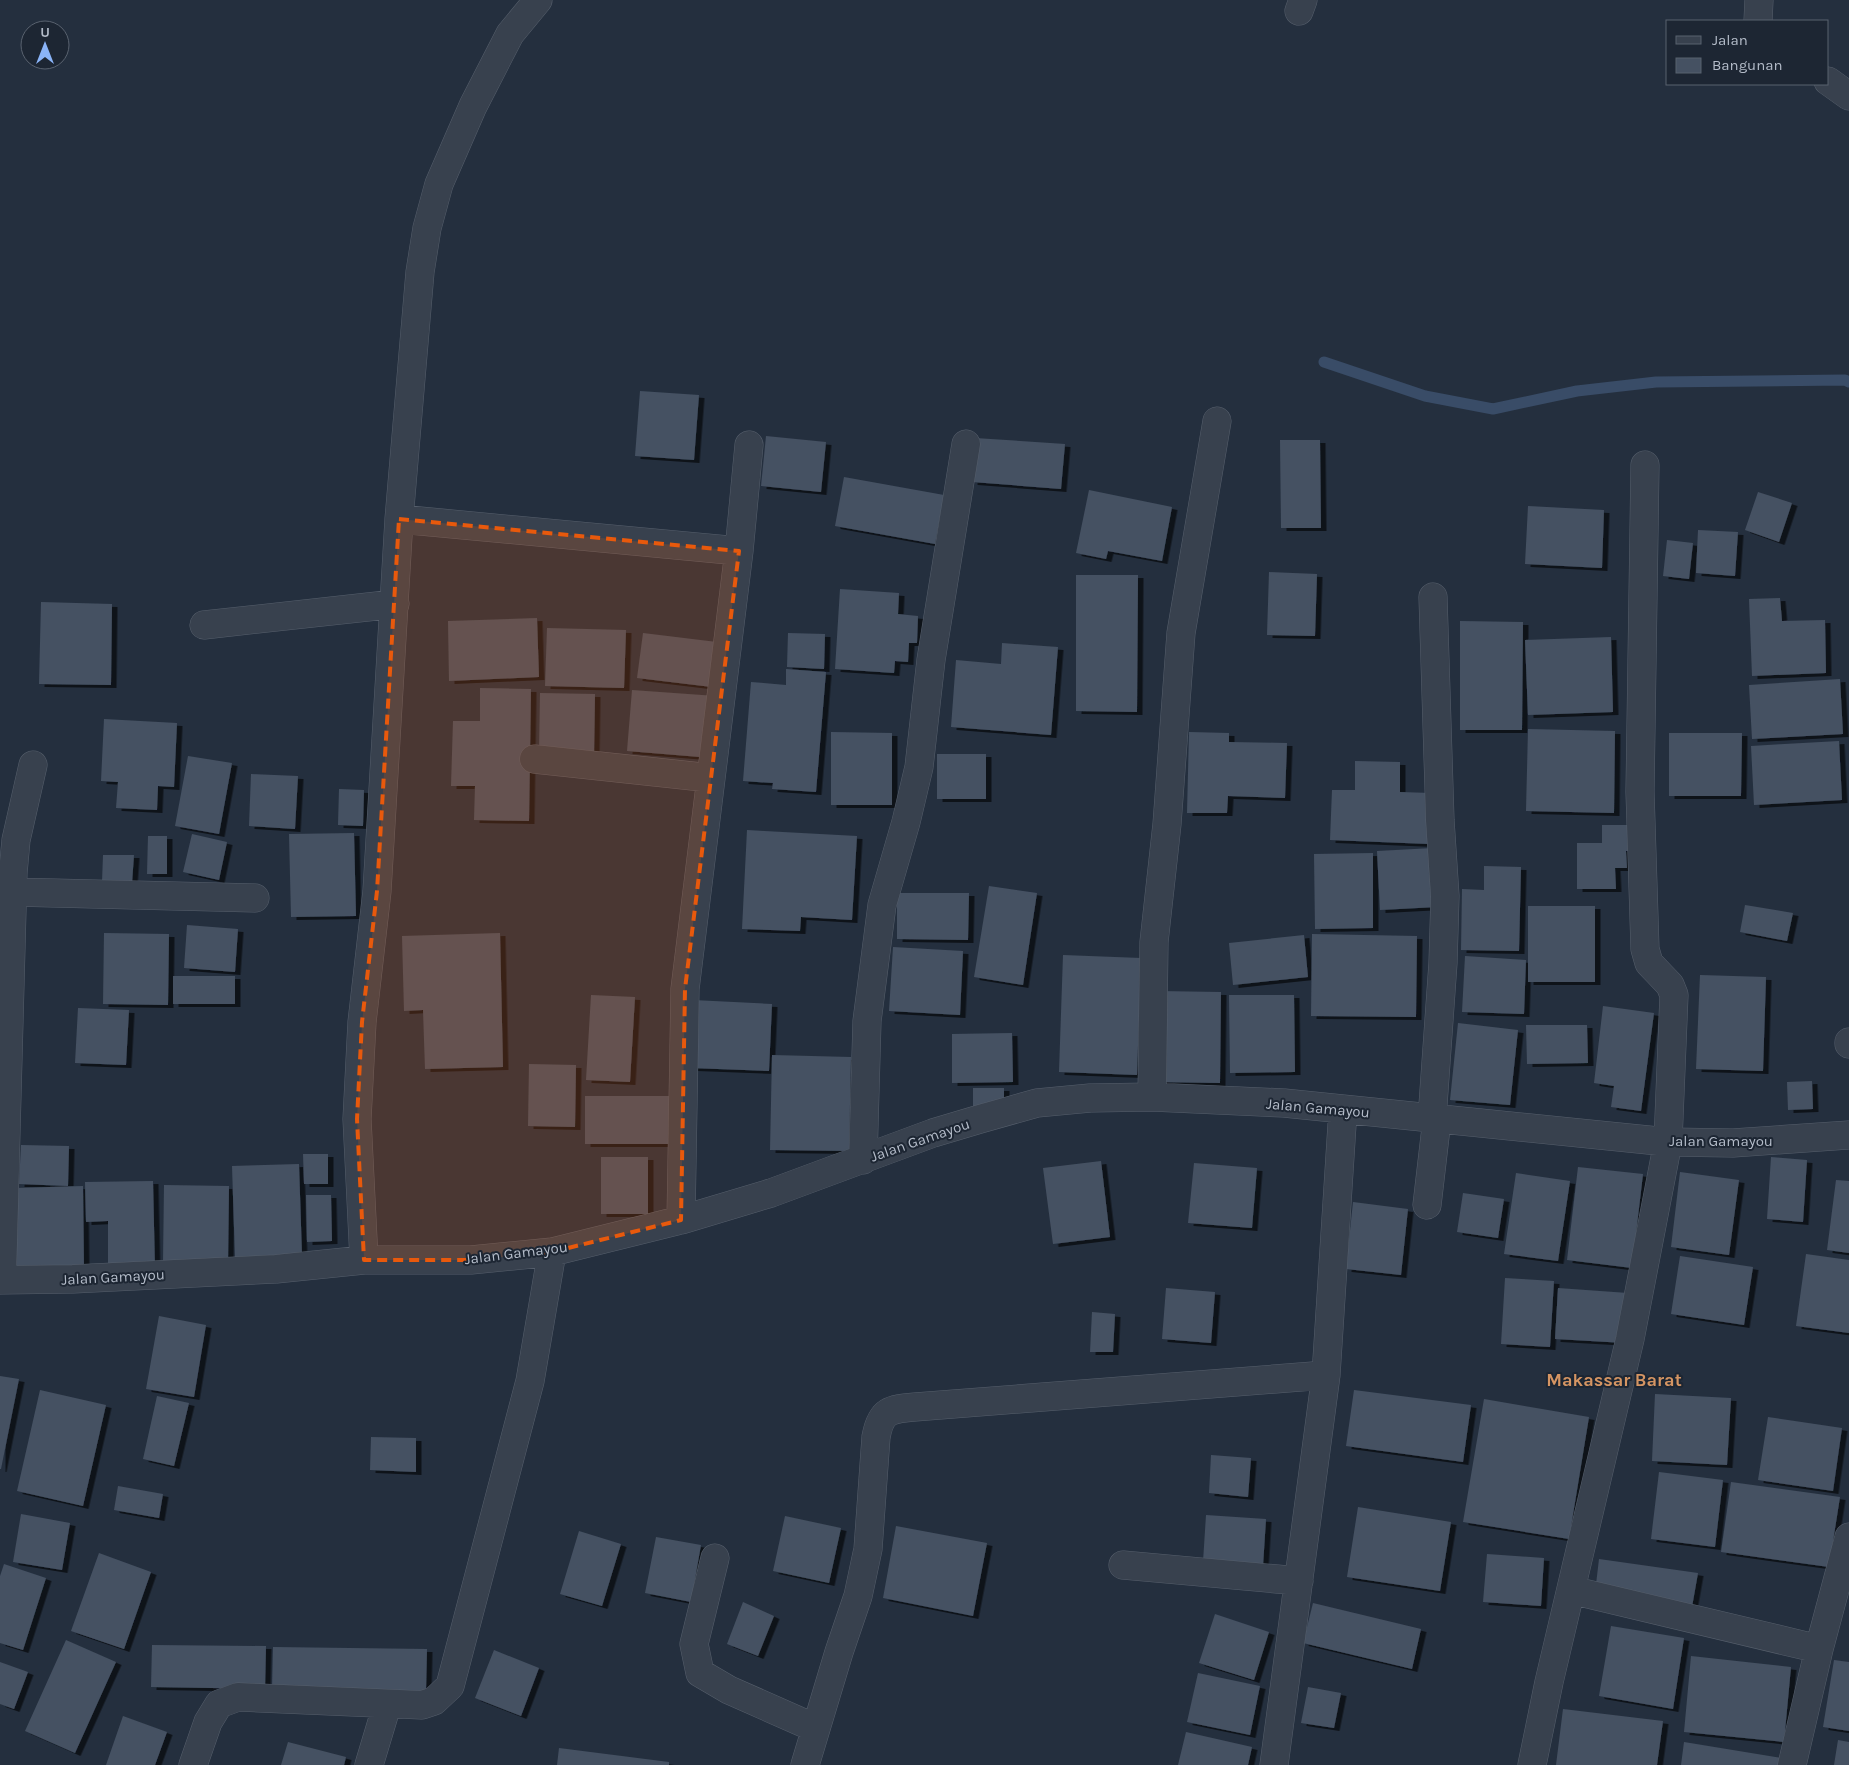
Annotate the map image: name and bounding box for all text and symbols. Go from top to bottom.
north arrow [20,20,70,70]
legend [1666,20,1829,85]
text: U [40,24,50,41]
text: Jalan [1712,31,1748,49]
text: Bangunan [1712,56,1783,74]
street label: Jalan Gamayou [1265,1095,1371,1121]
street label: Jalan Gamayou [868,1115,972,1165]
street label: Jalan Gamayou [1669,1132,1773,1150]
street label: Jalan Gamayou [463,1238,569,1268]
street label: Jalan Gamayou [61,1265,165,1289]
district label: Makassar Barat [1546,1369,1682,1391]

